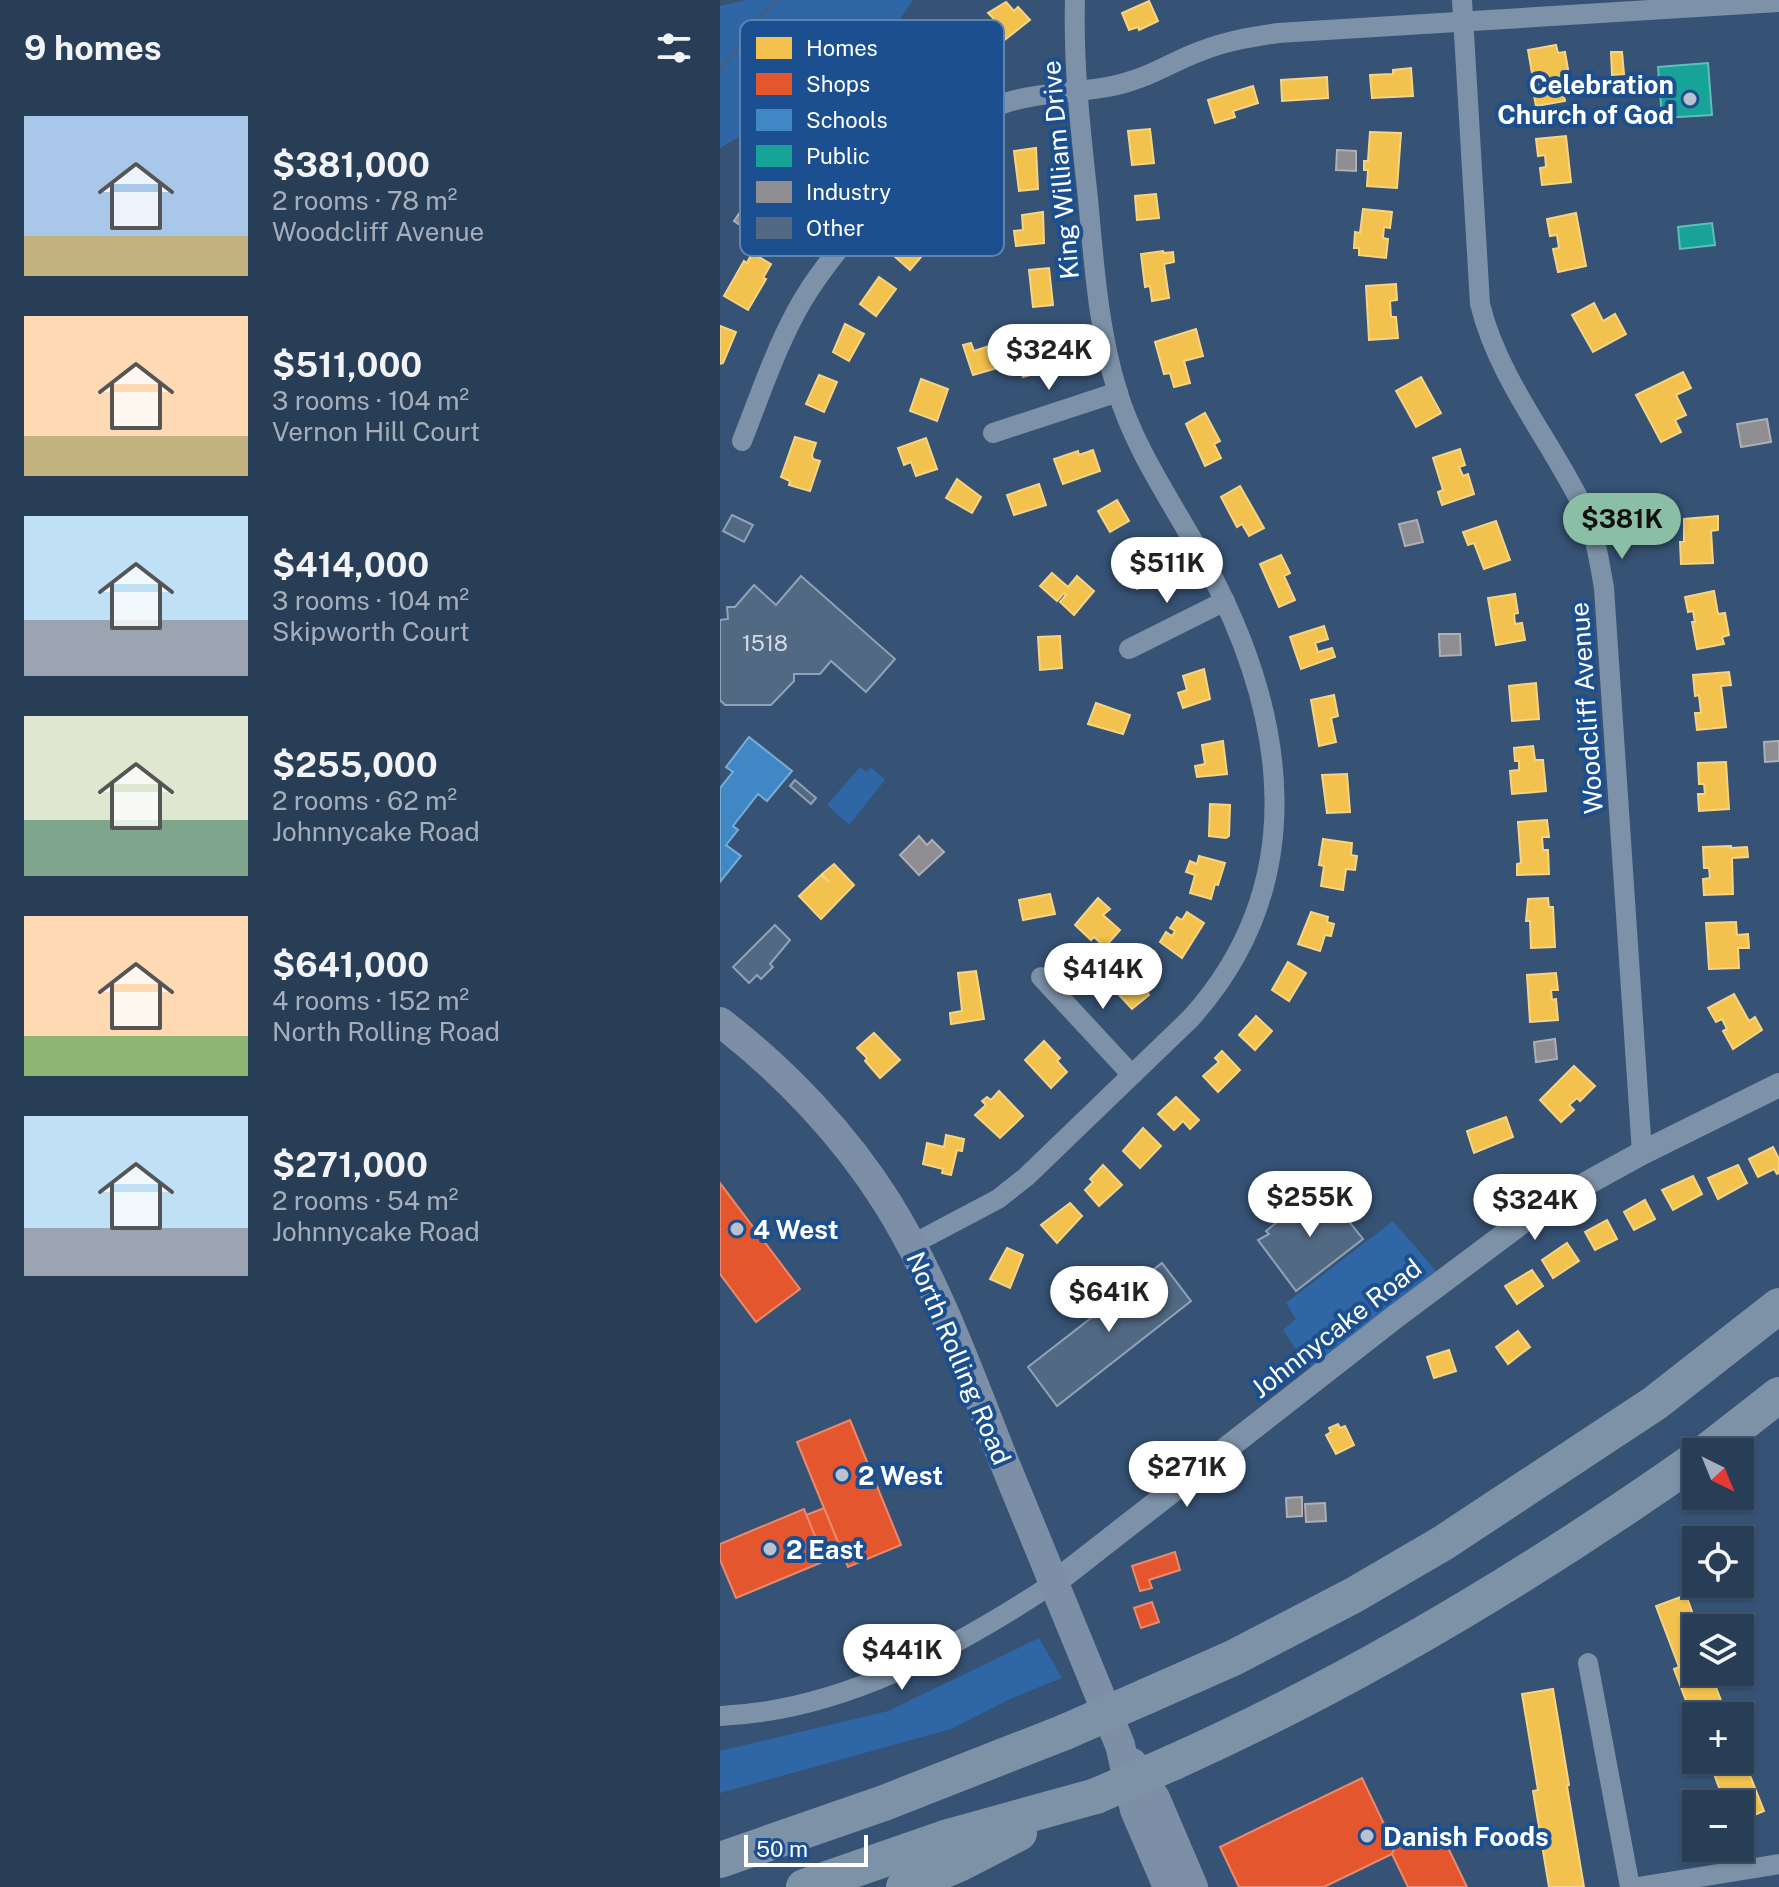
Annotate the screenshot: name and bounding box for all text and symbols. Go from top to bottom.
legend [740,20,1004,256]
icon: filters [652,26,696,70]
text: 9 homes [24,28,162,68]
text: Homes [806,35,878,61]
street label: King William Drive [1035,59,1085,281]
place label: Celebration Church of God [1497,69,1674,130]
text: Shops [806,71,870,97]
marker: Celebration Church of God [1681,90,1699,108]
text: Schools [806,107,888,133]
text: Public [806,143,870,169]
text: $381,000 [272,145,430,185]
icon: home [88,148,184,244]
text: Industry [806,179,891,205]
text: 2 rooms · 78 m² [272,185,457,216]
text: Other [806,215,864,241]
text: Woodcliff Avenue [272,216,484,247]
pin: $324K [993,324,1105,392]
text: $324K [1005,334,1093,365]
text: $511,000 [272,345,422,385]
icon: home [88,348,184,444]
text: 3 rooms · 104 m² [272,385,469,416]
text: Vernon Hill Court [272,416,480,447]
pin: $381K [1566,493,1678,561]
text: $381K [1581,503,1663,534]
pin: $511K [1111,537,1223,605]
text: $414,000 [272,545,429,585]
text: $511K [1129,547,1205,578]
icon: home [88,548,184,644]
text: 3 rooms · 104 m² [272,585,469,616]
street label: Woodcliff Avenue [1563,601,1609,815]
text: Skipworth Court [272,616,470,647]
house number: 1518 [742,630,788,656]
text: $255,000 [272,745,438,785]
icon: home [88,748,184,844]
text: 2 rooms · 62 m² [272,785,457,816]
text: Johnnycake Road [272,816,480,847]
pin: $414K [1047,943,1159,1011]
text: $641,000 [272,945,429,985]
icon: home [88,948,184,1044]
text: $414K [1062,953,1144,984]
text: 4 rooms · 152 m² [272,985,469,1016]
text: North Rolling Road [272,1016,500,1047]
text: $271,000 [272,1145,428,1185]
icon: home [88,1148,184,1244]
pin: $255K [1254,1171,1366,1239]
pin: $324K [1479,1174,1591,1242]
text: $255K [1266,1181,1354,1212]
text: $324K [1491,1184,1579,1215]
text: 2 rooms · 54 m² [272,1185,458,1216]
place label: 4 West [753,1214,839,1245]
text: Johnnycake Road [272,1216,480,1247]
marker: 4 West [728,1220,746,1238]
street label: North Rolling Road [900,1247,1018,1469]
street label: Johnnycake Road [1245,1252,1427,1404]
pin: $641K [1053,1266,1165,1334]
text: $641K [1068,1276,1150,1307]
north arrow [1682,1438,1754,1510]
map controls [1682,1438,1754,1862]
pin: $271K [1131,1441,1243,1509]
text: $271K [1147,1451,1227,1482]
place label: 2 West [858,1460,943,1491]
marker: 2 West [833,1466,851,1484]
button: locate [1682,1526,1754,1598]
place label: 2 East [786,1534,864,1565]
marker: 2 East [761,1540,779,1558]
button: layers [1682,1614,1754,1686]
pin: $441K [846,1624,958,1692]
text: $441K [861,1634,943,1665]
button: + [1682,1702,1754,1774]
button: − [1682,1790,1754,1862]
place label: Danish Foods [1383,1821,1549,1852]
marker: Danish Foods [1358,1827,1376,1845]
scale bar [744,1831,868,1867]
text: 50 m [756,1836,808,1862]

